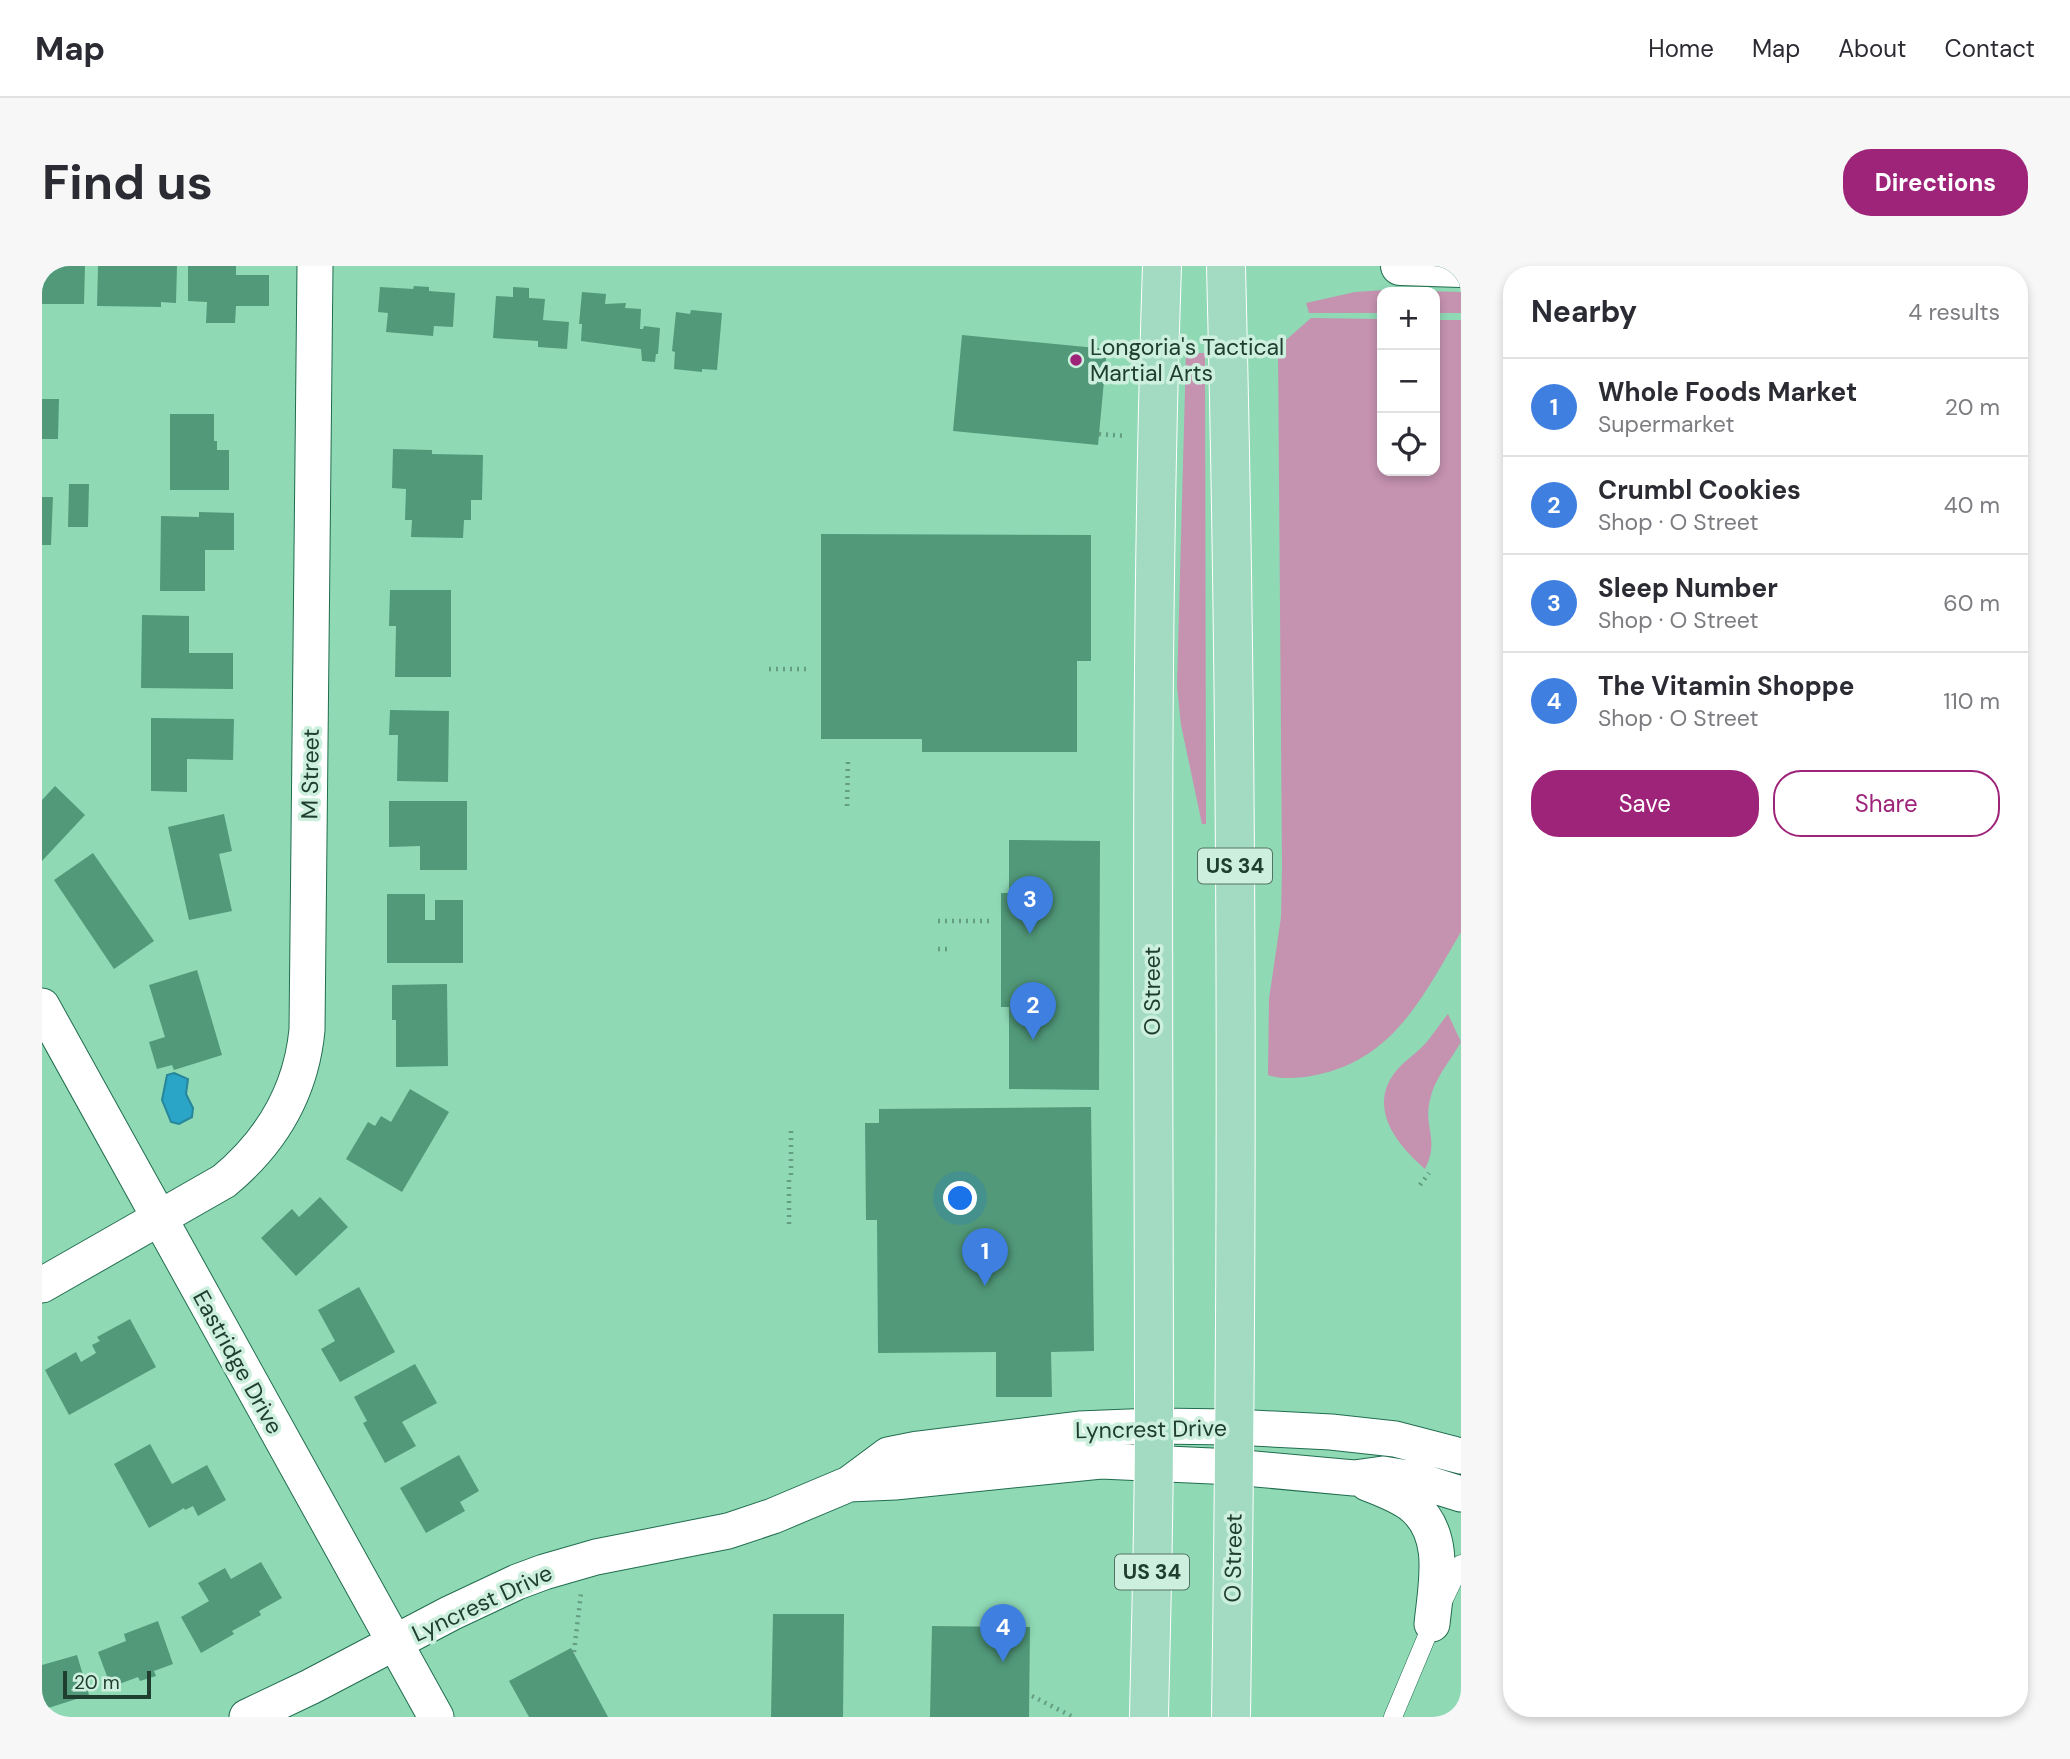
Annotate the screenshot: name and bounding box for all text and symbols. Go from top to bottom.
text: Map [35,27,105,70]
text: Home [1648,33,1714,64]
text: Map [1752,33,1800,64]
text: About [1838,33,1907,64]
text: Contact [1945,33,2035,64]
button: Directions [1843,149,2028,216]
text: Find us [42,150,213,214]
map controls [1377,287,1440,476]
button: + [1377,287,1440,350]
text: Nearby [1531,292,1637,331]
text: 4 results [1908,297,2000,327]
place label: Longoria's Tactical Martial Arts [1090,332,1284,388]
button: − [1377,350,1440,413]
marker: Longoria's Tactical Martial Arts [1068,352,1084,368]
text: Whole Foods Market [1598,375,1857,409]
text: 1 [1550,392,1558,422]
text: 20 m [1945,392,2000,422]
text: Supermarket [1598,409,1734,439]
button: locate [1377,413,1440,476]
text: Crumbl Cookies [1598,473,1801,507]
text: 2 [1547,490,1561,520]
text: 40 m [1944,490,2000,520]
text: Shop · O Street [1598,507,1759,537]
text: Sleep Number [1598,571,1778,605]
text: 3 [1547,588,1561,618]
text: 60 m [1943,588,2000,618]
text: Shop · O Street [1598,605,1759,635]
text: The Vitamin Shoppe [1598,669,1854,703]
text: 4 [1547,686,1561,716]
text: 110 m [1943,686,2000,716]
text: Shop · O Street [1598,703,1759,733]
street label: M Street [294,728,326,820]
button: Save [1531,770,1759,837]
button: Share [1773,770,2000,837]
road number: US 34 [1198,848,1272,884]
pin: 3 [1007,876,1053,934]
street label: O Street [1137,946,1167,1036]
pin: 2 [1010,982,1056,1040]
your location [943,1181,977,1215]
pin: 1 [962,1228,1008,1286]
street label: Eastridge Drive [186,1285,290,1439]
street label: Lyncrest Drive [1075,1413,1227,1445]
street label: O Street [1217,1513,1249,1603]
road number: US 34 [1115,1554,1189,1590]
street label: Lyncrest Drive [407,1557,557,1649]
pin: 4 [980,1604,1026,1662]
scale bar [63,1668,150,1700]
text: 20 m [74,1670,120,1695]

